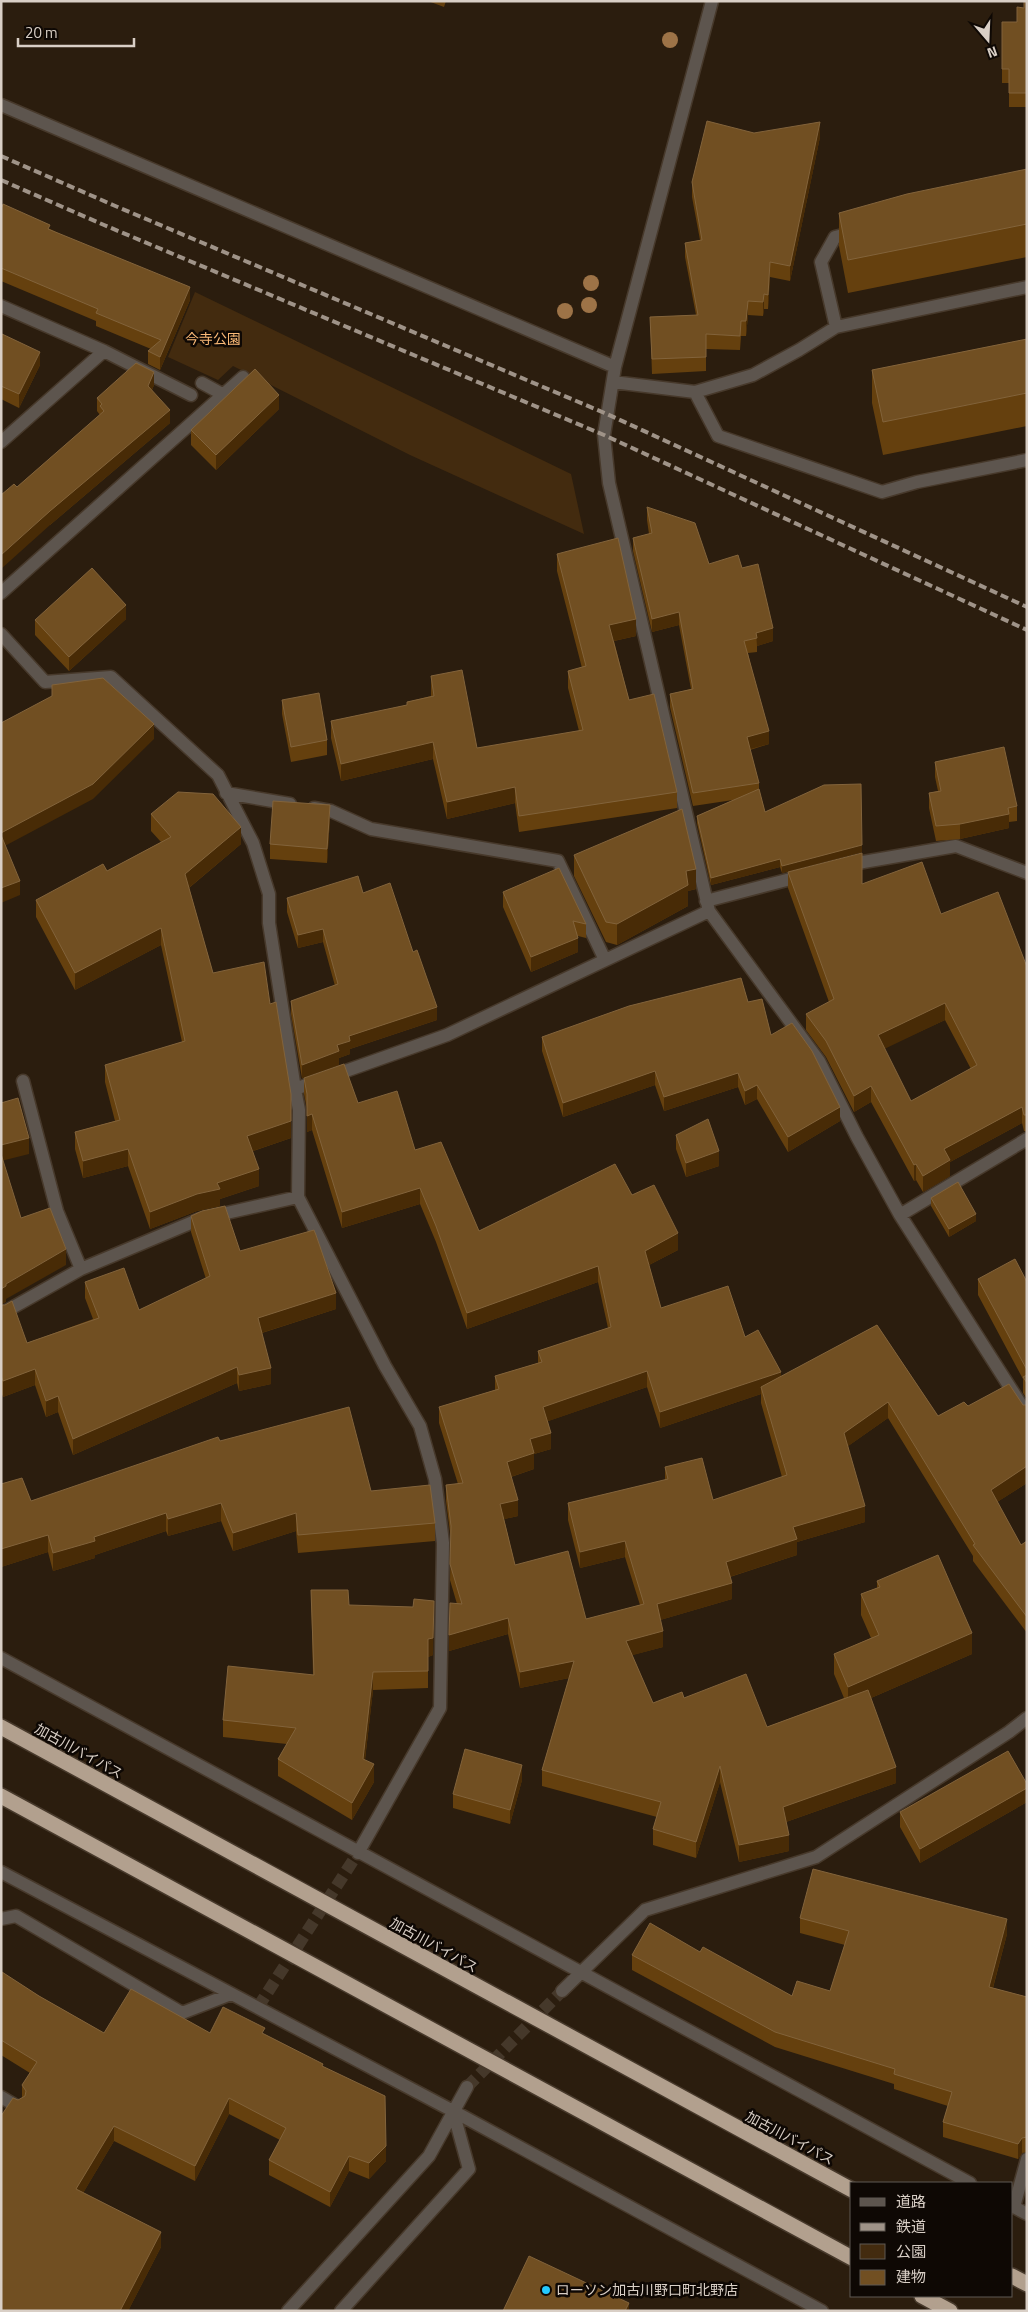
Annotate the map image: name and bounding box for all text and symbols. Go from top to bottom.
scale bar [18,15,134,47]
north arrow [963,15,1013,65]
text: 20 m [25,21,58,44]
text: N [984,41,1000,64]
park label: 今寺公園 [185,328,241,349]
street label: 加古川バイパス [31,1718,127,1783]
street label: 加古川バイパス [386,1912,482,1977]
street label: 加古川バイパス [742,2105,838,2170]
legend [850,2182,1013,2297]
text: 道路 [896,2190,926,2213]
text: 鉄道 [896,2215,926,2238]
text: 公園 [896,2240,926,2263]
text: 建物 [896,2265,926,2288]
place label: ローソン加古川野口町北野店 [556,2279,738,2300]
marker: ローソン加古川野口町北野店 [540,2284,552,2296]

